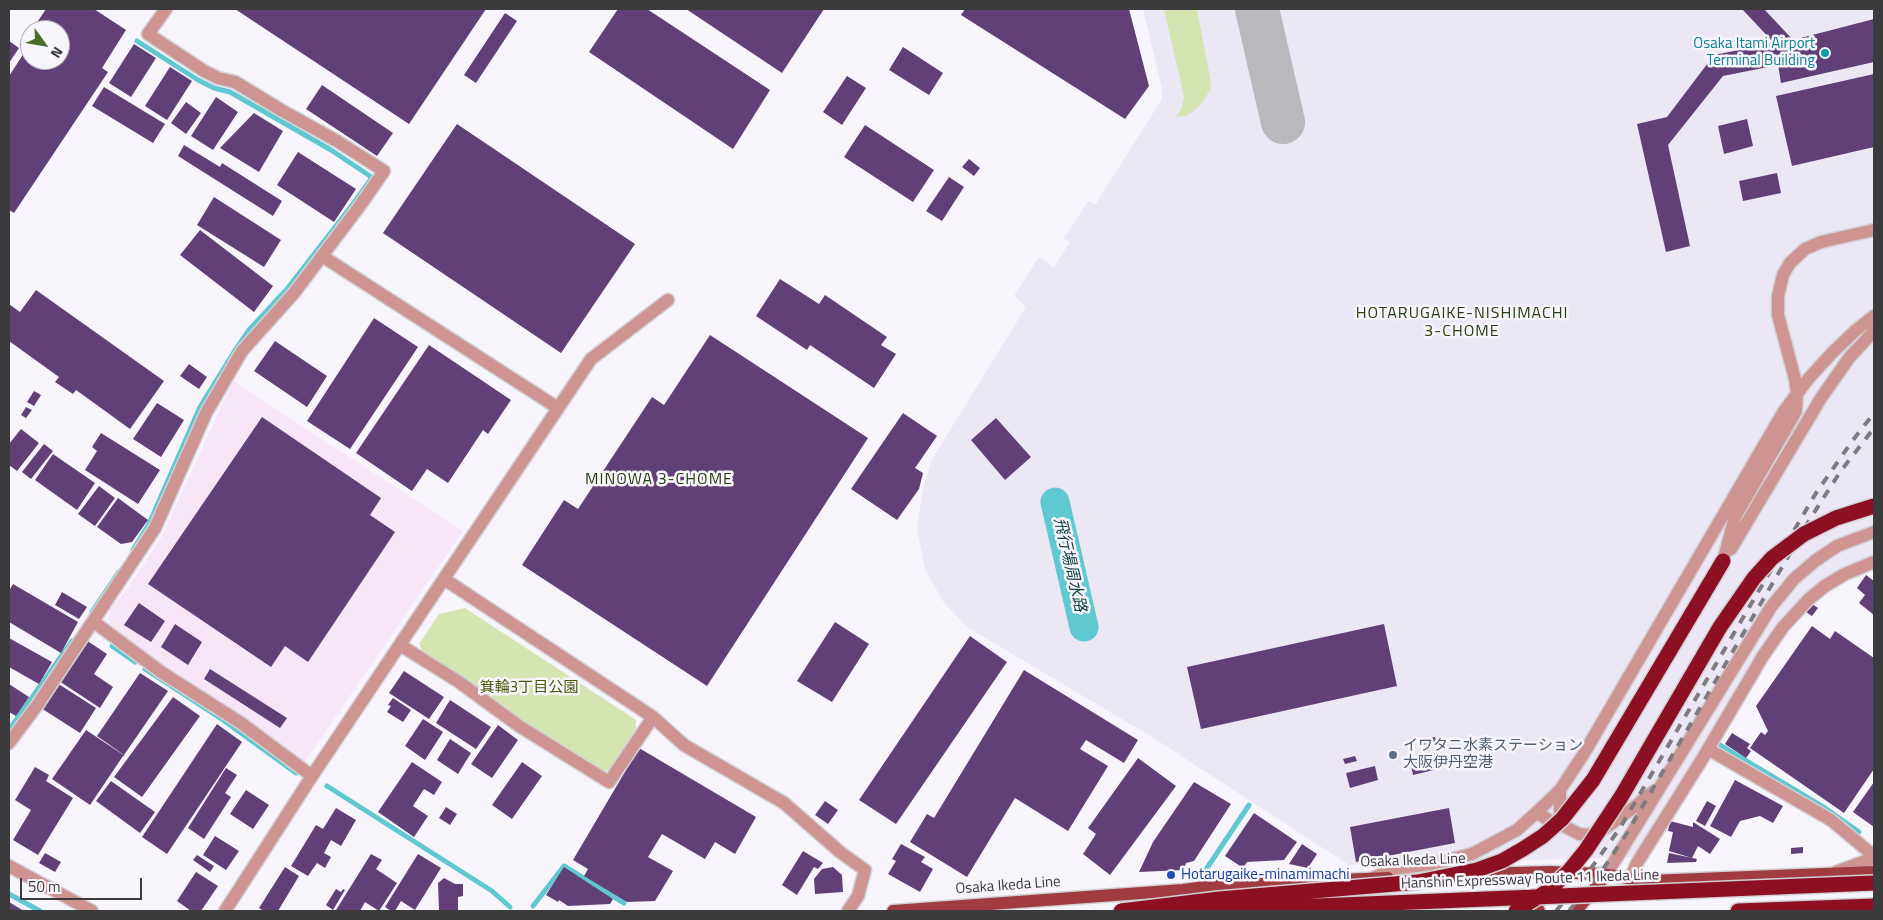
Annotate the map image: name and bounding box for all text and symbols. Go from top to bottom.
north arrow [20,20,70,70]
place label: Osaka Itami Airport Terminal Building [1693,35,1815,70]
text: N [46,43,69,62]
marker: Osaka Itami Airport Terminal Building [1819,47,1831,59]
district label: HOTARUGAIKE-NISHIMACHI 3-CHOME [1353,304,1571,342]
district label: MINOWA 3-CHOME [583,470,735,490]
water label: 飛行場周水路 [1049,516,1089,614]
park label: 箕輪3丁目公園 [480,679,578,697]
place label: イワタニ水素ステーション 大阪伊丹空港 [1403,737,1583,772]
marker: イワタニ水素ステーション 大阪伊丹空港 [1387,749,1399,761]
street label: Osaka Ikeda Line [1360,850,1466,872]
place label: Hotarugaike-minamimachi [1181,866,1350,884]
street label: Hanshin Expressway Route 11 Ikeda Line [1401,866,1659,894]
scale bar [22,868,145,900]
marker: Hotarugaike-minamimachi [1165,869,1177,881]
street label: Osaka Ikeda Line [955,873,1061,899]
text: 50 m [28,875,61,898]

